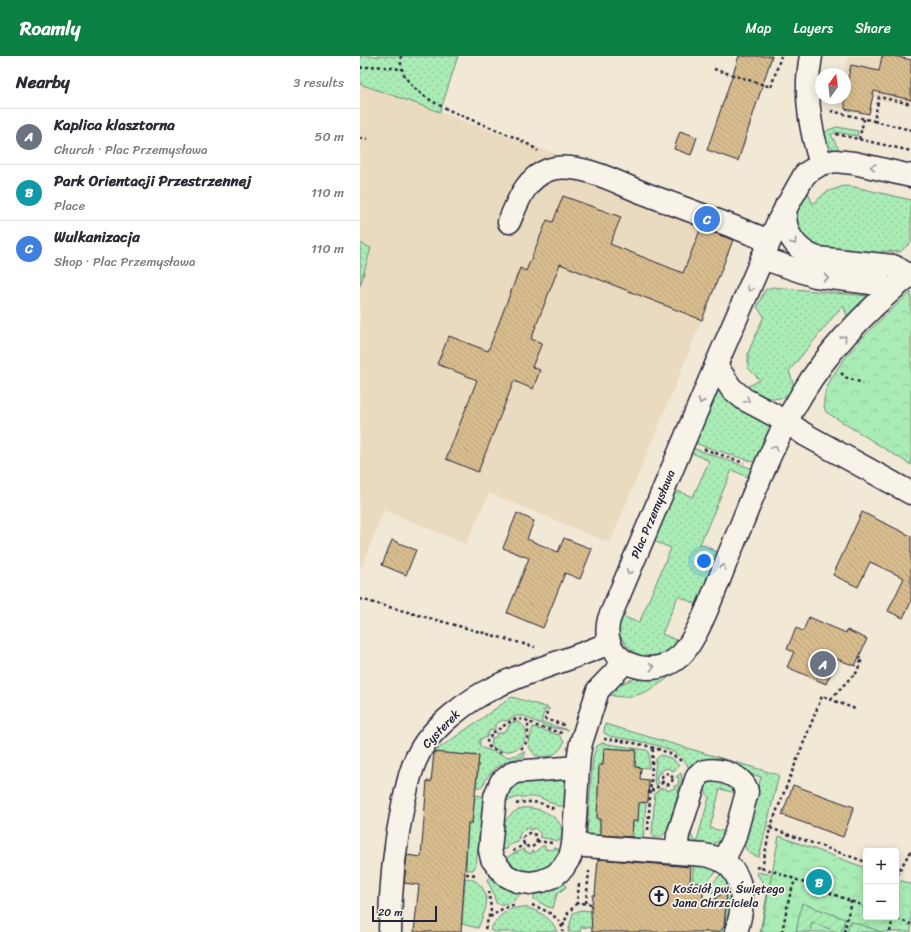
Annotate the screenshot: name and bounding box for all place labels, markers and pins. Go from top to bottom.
pin: C [694,204,720,234]
pin: A [810,649,836,679]
pin: B [806,867,832,897]
place label: Kościół pw. Świętego Jana Chrzciciela [672,878,785,914]
church icon: Kościół pw. Świętego Jana Chrzciciela [648,885,670,907]

